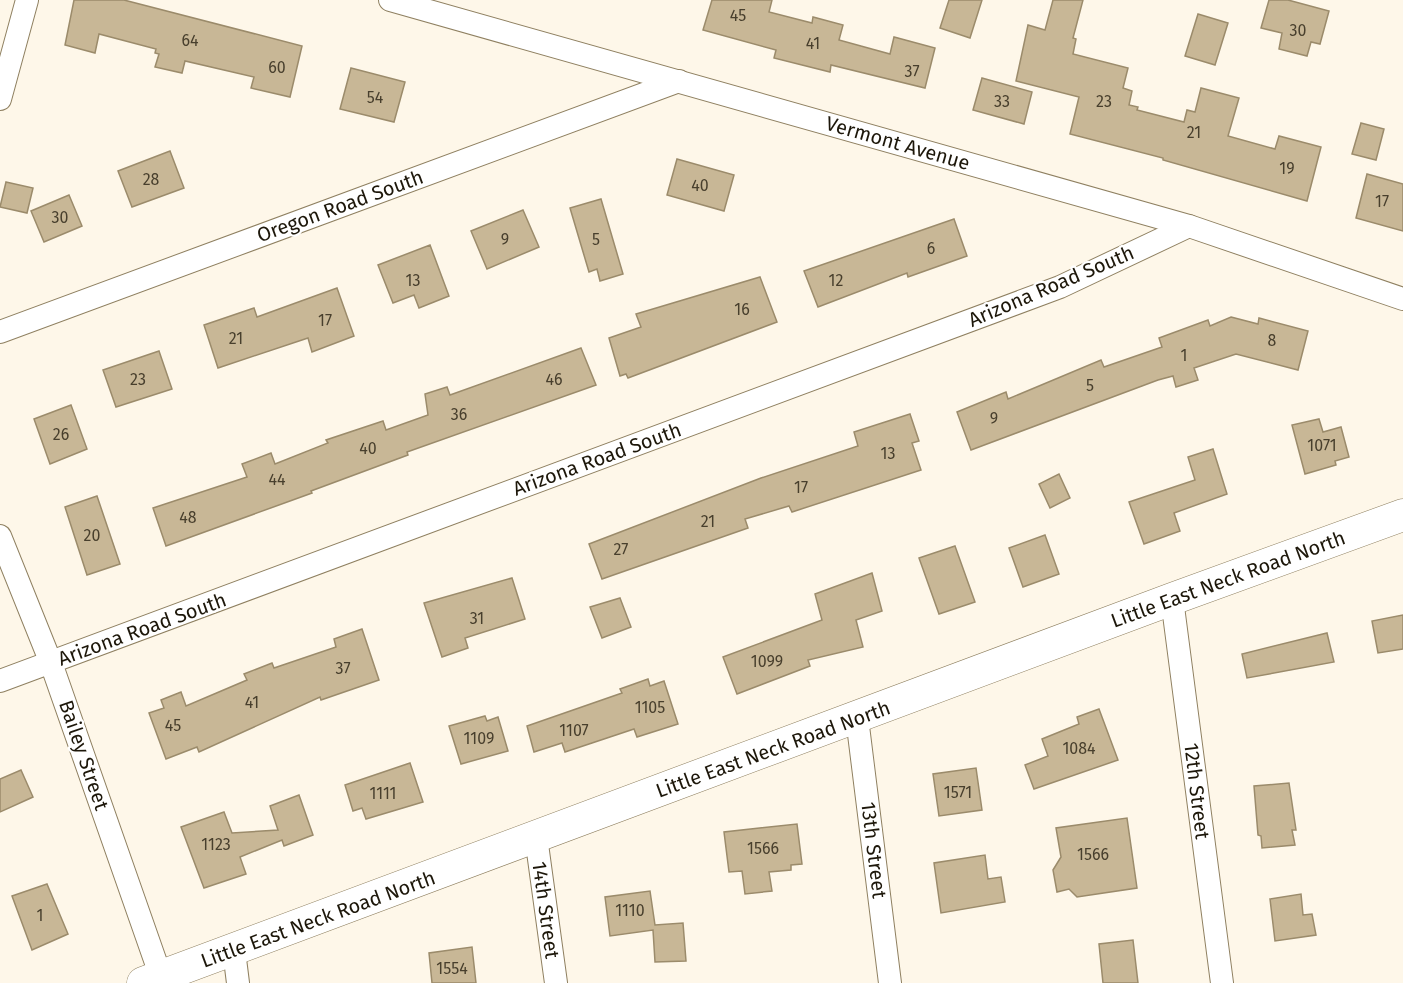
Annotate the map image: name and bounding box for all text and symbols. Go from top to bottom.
house number: 45 [730,6,746,25]
house number: 30 [1290,21,1307,40]
house number: 64 [181,31,199,50]
house number: 41 [806,34,820,53]
house number: 60 [268,58,286,77]
house number: 37 [904,62,920,81]
house number: 54 [367,88,384,107]
house number: 33 [994,92,1010,111]
house number: 23 [1096,92,1112,111]
street label: Vermont Avenue [823,111,973,175]
house number: 21 [1187,123,1201,142]
house number: 19 [1279,159,1295,178]
street label: Oregon Road South [254,165,426,247]
house number: 28 [143,170,160,189]
house number: 40 [691,176,709,195]
house number: 17 [1375,192,1389,211]
house number: 30 [52,208,69,227]
house number: 9 [501,230,509,249]
house number: 5 [592,230,600,249]
house number: 6 [927,239,935,258]
street label: Arizona Road South [965,240,1137,332]
house number: 13 [406,271,420,290]
house number: 12 [829,271,843,290]
house number: 16 [734,300,750,319]
house number: 17 [318,311,332,330]
house number: 21 [229,329,243,348]
house number: 8 [1268,331,1277,350]
house number: 1 [1181,346,1187,365]
house number: 23 [130,370,146,389]
house number: 46 [545,370,563,389]
house number: 5 [1086,376,1094,395]
house number: 36 [451,405,467,424]
house number: 9 [990,409,998,428]
street label: Arizona Road South [509,417,685,501]
house number: 26 [53,425,69,444]
house number: 1071 [1307,436,1337,455]
house number: 40 [359,439,377,458]
house number: 13 [881,444,895,463]
house number: 44 [268,470,286,489]
house number: 17 [794,478,808,497]
house number: 48 [179,508,197,527]
house number: 21 [701,512,715,531]
street label: Little East Neck Road North [1107,525,1349,633]
house number: 20 [84,526,100,545]
house number: 27 [614,540,628,559]
street label: Arizona Road South [54,587,230,671]
house number: 31 [470,609,484,628]
house number: 1099 [751,652,783,671]
house number: 37 [335,659,351,678]
house number: 41 [245,693,259,712]
street label: Little East Neck Road North [652,695,894,803]
street label: Bailey Street [54,697,114,814]
house number: 1105 [635,698,665,717]
house number: 45 [165,716,181,735]
house number: 1107 [559,721,589,740]
house number: 1109 [464,729,494,748]
house number: 1084 [1062,739,1096,758]
street label: 12th Street [1179,741,1215,841]
house number: 1571 [944,783,972,802]
house number: 1111 [369,784,397,803]
street label: 13th Street [856,800,892,900]
house number: 1123 [201,835,231,854]
house number: 1566 [747,839,779,858]
house number: 1566 [1077,845,1109,864]
street label: 14th Street [527,860,565,961]
street label: Little East Neck Road North [197,865,439,973]
house number: 1110 [615,901,645,920]
house number: 1 [37,906,43,925]
house number: 1554 [436,959,468,978]

